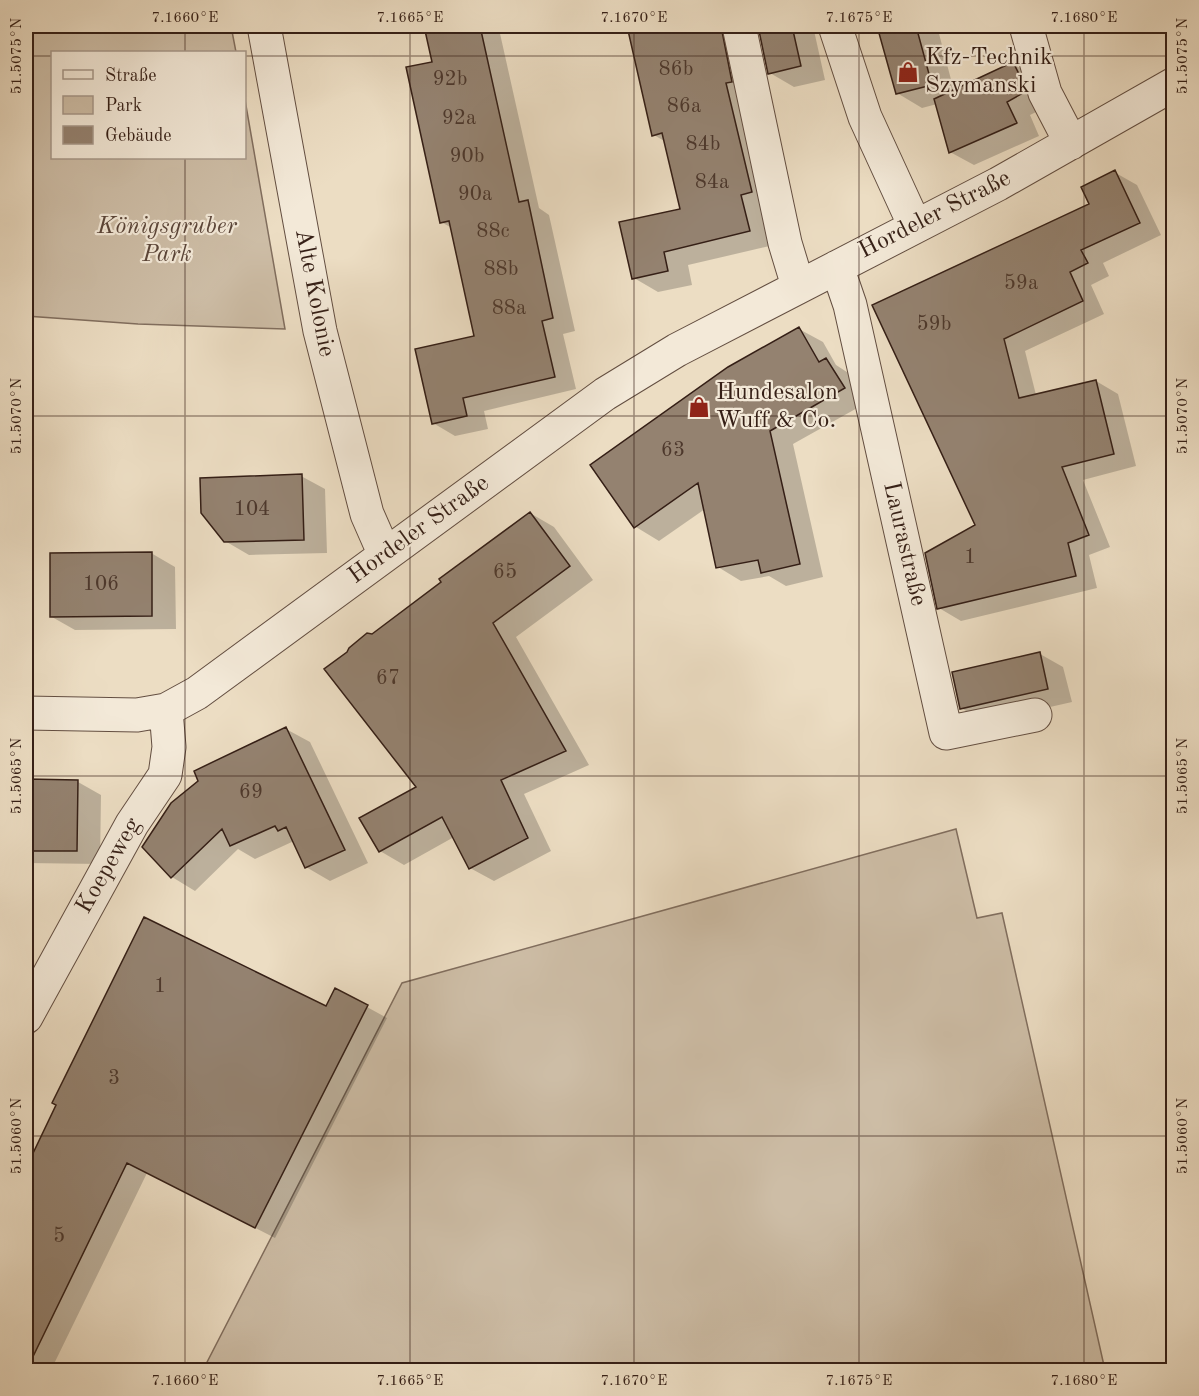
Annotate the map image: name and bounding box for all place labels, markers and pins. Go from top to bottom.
place label: Kfz-Technik Szymanski [925,46,1053,98]
shop icon: Kfz-Technik Szymanski [896,60,920,84]
place label: Hundesalon Wuff & Co. [716,381,838,433]
shop icon: Hundesalon Wuff & Co. [687,395,711,419]

